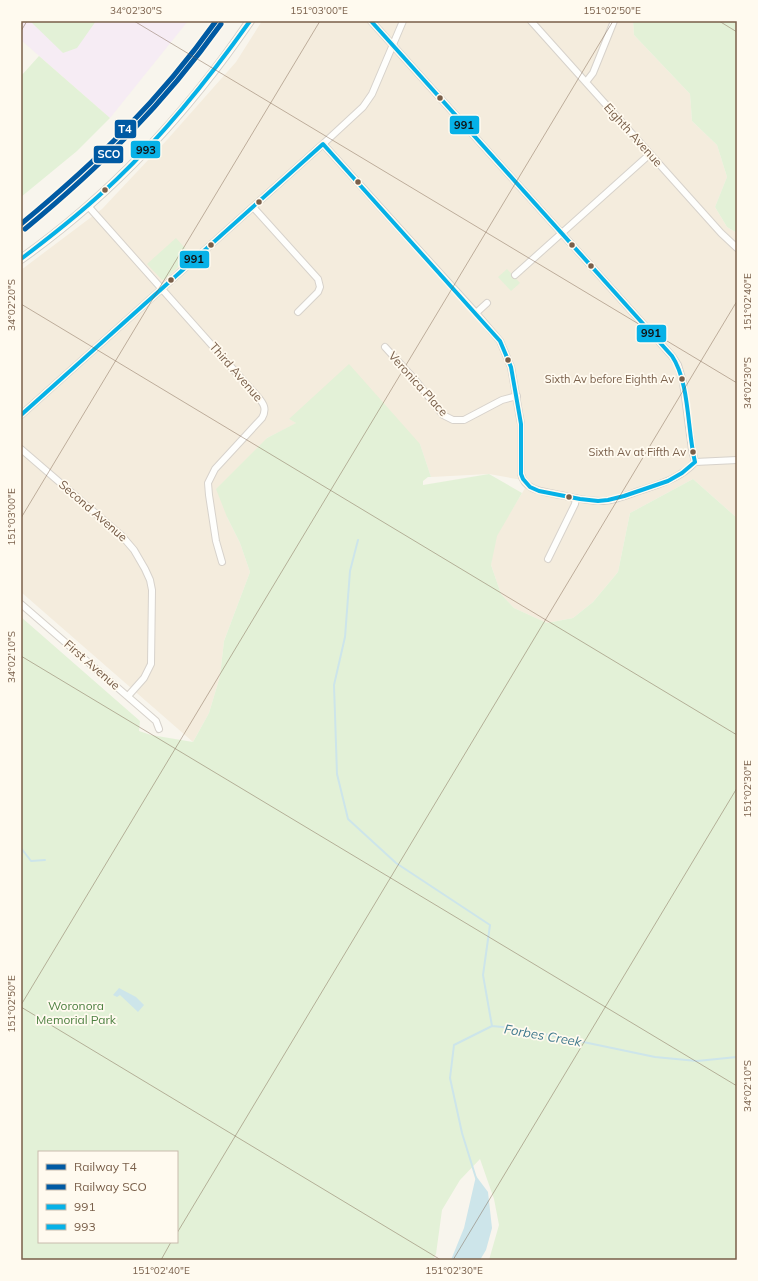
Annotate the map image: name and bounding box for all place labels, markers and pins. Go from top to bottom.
unlabelled marker [435,93,445,103]
unlabelled marker [353,177,363,187]
unlabelled marker [100,185,110,195]
unlabelled marker [254,197,264,207]
unlabelled marker [206,240,216,250]
unlabelled marker [567,240,577,250]
unlabelled marker [586,261,596,271]
unlabelled marker [166,275,176,285]
unlabelled marker [503,355,513,365]
place label: Sixth Av before Eighth Av [545,372,674,386]
marker: Sixth Av before Eighth Av [677,374,687,384]
place label: Sixth Av at Fifth Av [589,445,686,459]
marker: Sixth Av at Fifth Av [688,447,698,457]
unlabelled marker [564,492,574,502]

